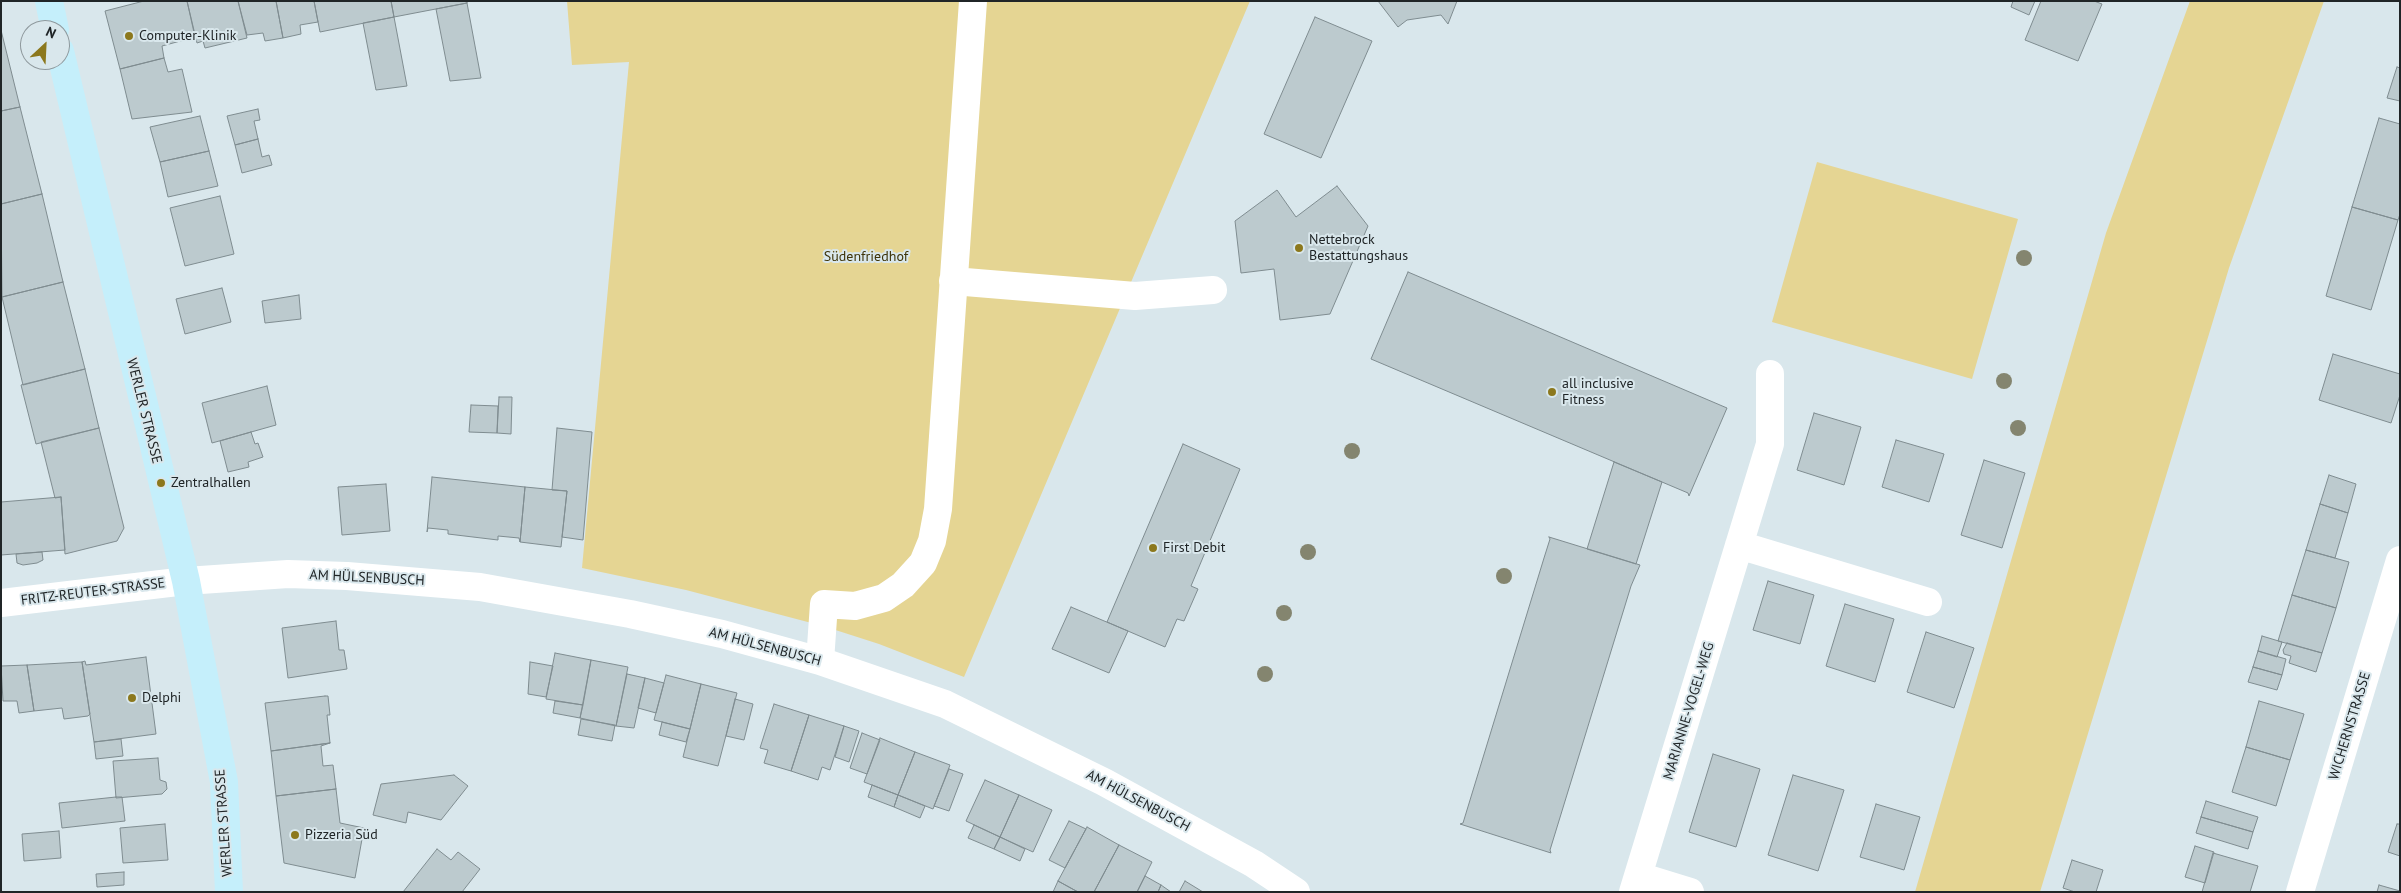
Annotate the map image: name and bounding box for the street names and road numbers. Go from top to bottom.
street label: WERLER STRASSE [123,357,165,465]
street label: AM HÜLSENBUSCH [309,567,425,589]
street label: FRITZ-REUTER-STRASSE [20,575,166,609]
street label: AM HÜLSENBUSCH [707,624,823,670]
street label: MARIANNE-VOGEL-WEG [1660,640,1718,782]
street label: WICHERNSTRASSE [2326,670,2374,782]
street label: AM HÜLSENBUSCH [1083,767,1193,835]
street label: WERLER STRASSE [212,769,236,877]

